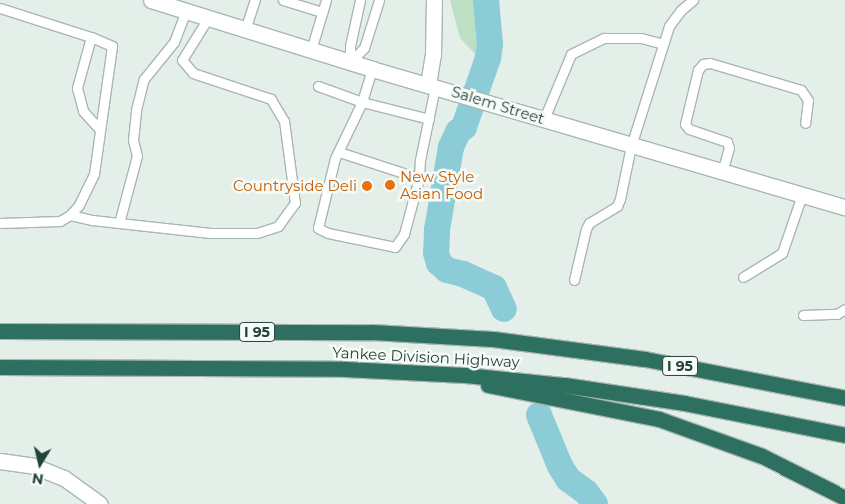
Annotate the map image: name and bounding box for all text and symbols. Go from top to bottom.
street label: Salem Street [449,82,547,128]
place label: New Style Asian Food [400,167,483,202]
place label: Countryside Deli [233,177,357,195]
marker: New Style Asian Food [384,179,396,191]
marker: Countryside Deli [361,180,373,192]
road number: I 95 [238,321,276,344]
street label: Yankee Division Highway [332,343,520,371]
road number: I 95 [661,354,699,378]
north arrow [15,439,65,489]
text: N [31,469,45,489]

